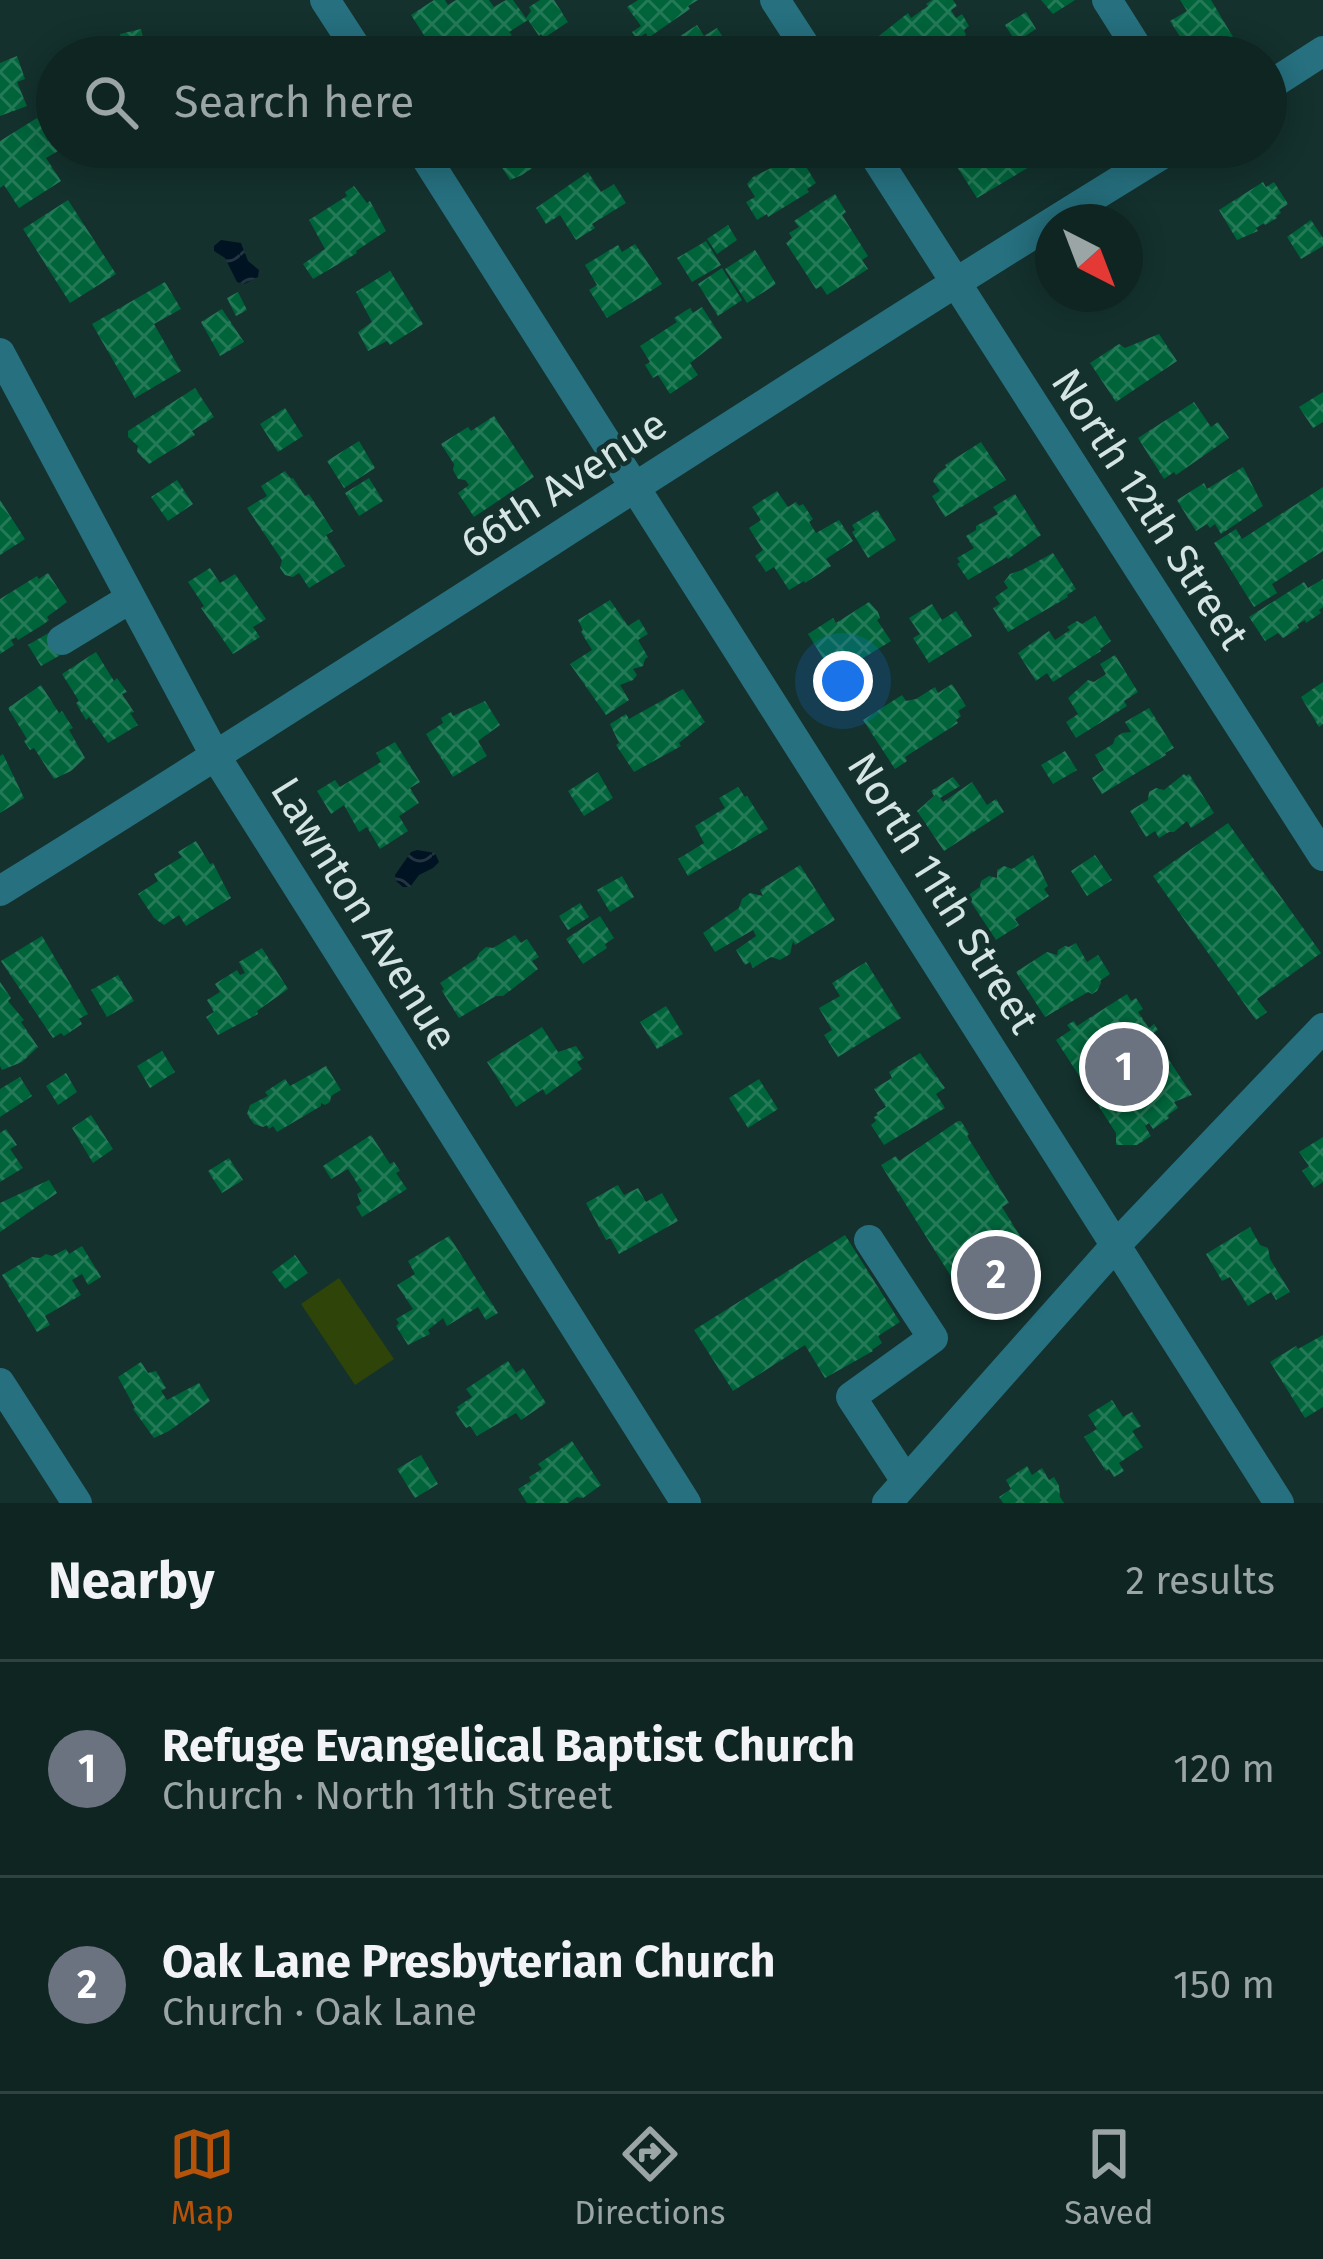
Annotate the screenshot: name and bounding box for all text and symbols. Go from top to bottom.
search box [36,36,1287,168]
icon: search [78,69,144,135]
text: Search here [174,75,414,129]
north arrow [1035,204,1143,312]
street label: North 12th Street [1041,359,1260,659]
street label: 66th Avenue [452,399,676,569]
your location [813,651,873,711]
street label: North 11th Street [837,744,1050,1043]
street label: Lawnton Avenue [260,768,468,1060]
pin: 1 [1085,1022,1163,1112]
pin: 2 [957,1230,1035,1320]
text: Nearby [48,1550,214,1612]
text: 2 results [1126,1558,1275,1604]
text: Refuge Evangelical Baptist Church [162,1719,855,1773]
text: 1 [78,1746,96,1792]
text: 120 m [1173,1746,1275,1792]
text: Church · North 11th Street [162,1773,612,1819]
text: Oak Lane Presbyterian Church [162,1935,776,1989]
text: 2 [77,1962,97,2008]
text: 150 m [1173,1962,1275,2008]
text: Church · Oak Lane [162,1989,477,2035]
tab: Map [169,2121,235,2233]
tab: Directions [574,2121,726,2233]
tab: Saved [1064,2121,1154,2233]

